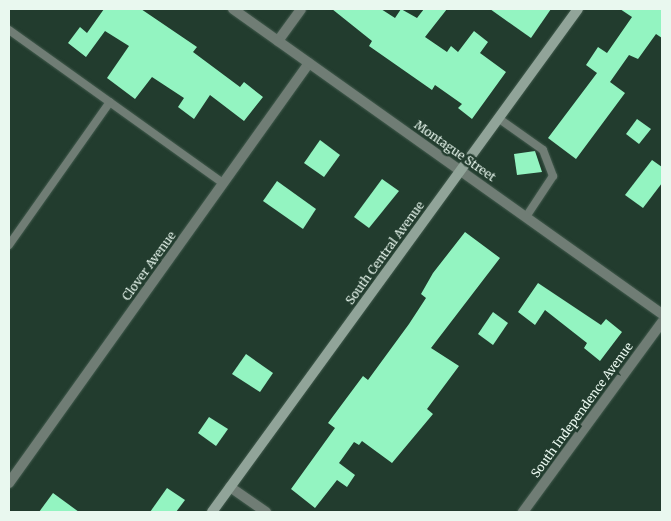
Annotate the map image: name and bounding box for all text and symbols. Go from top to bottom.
street label: Montague Street [412,118,498,184]
street label: South Central Avenue [343,199,427,307]
street label: Clover Avenue [119,229,179,303]
street label: South Independence Avenue [528,340,636,480]

